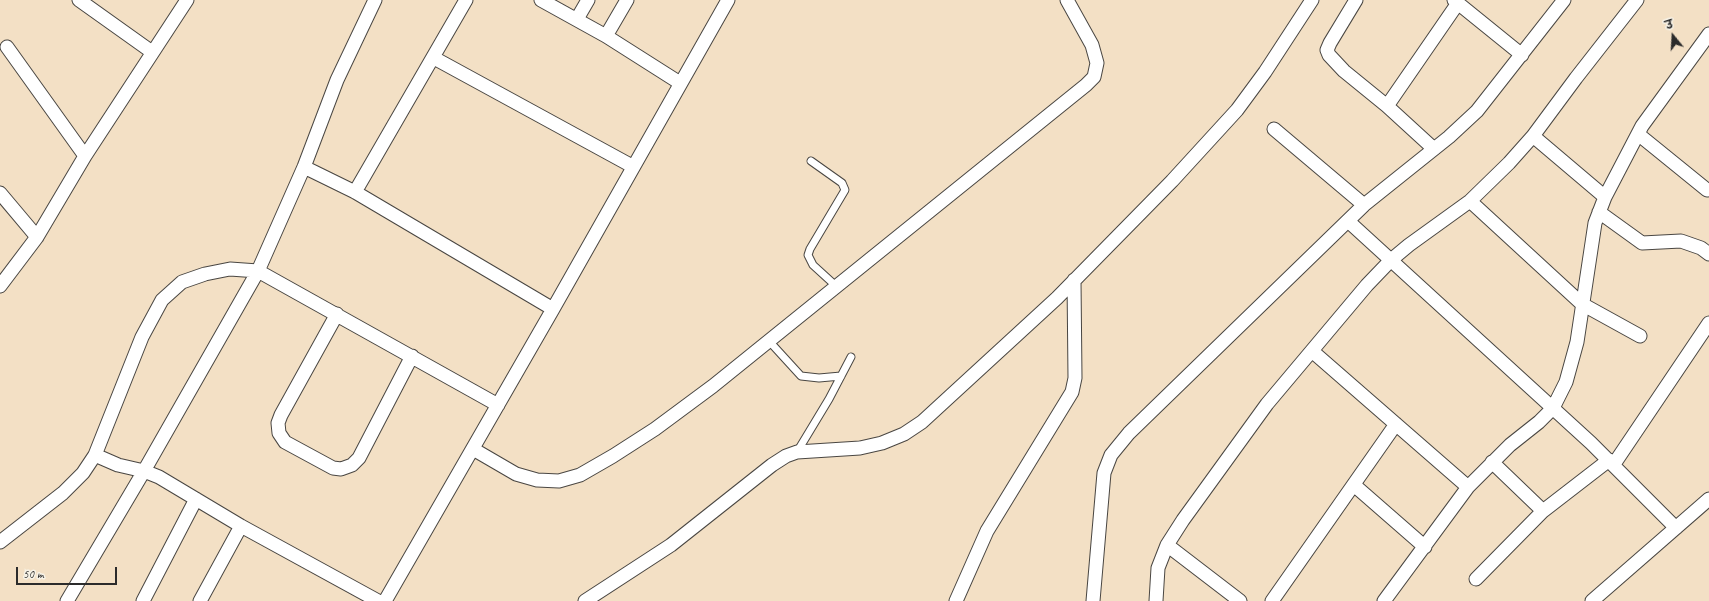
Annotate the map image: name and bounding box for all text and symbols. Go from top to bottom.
north arrow [1653,16,1693,56]
text: उ [1664,17,1675,32]
scale bar [18,559,119,585]
text: 50 m [23,566,43,582]

